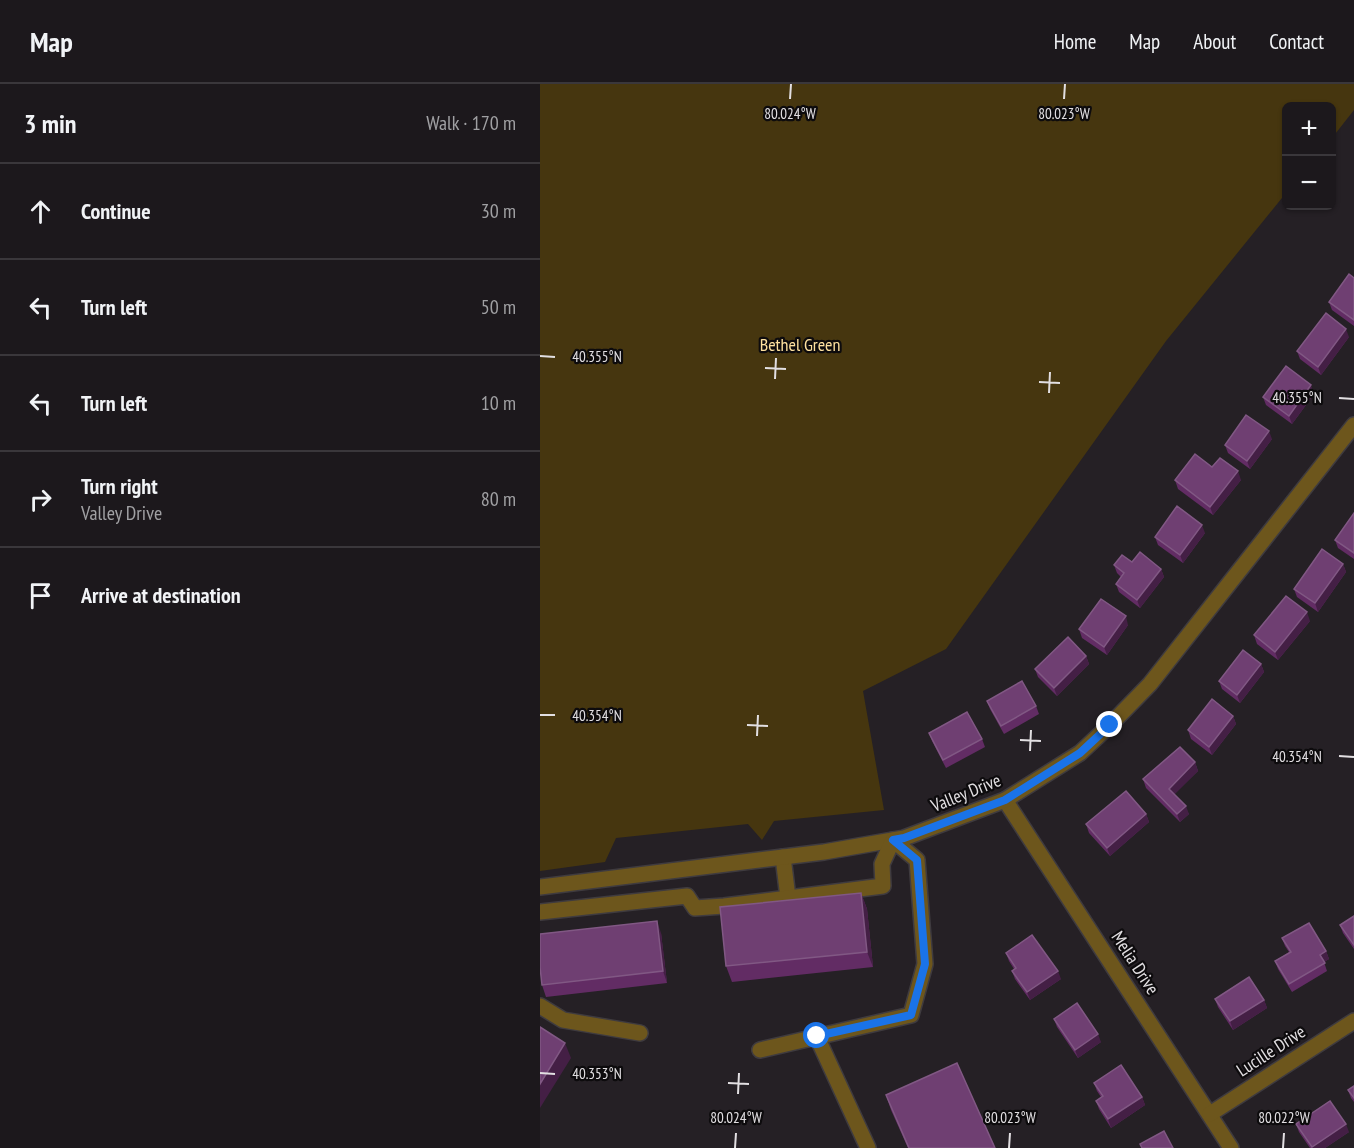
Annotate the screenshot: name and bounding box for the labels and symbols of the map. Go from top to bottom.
text: 80.024°W [764,104,816,123]
text: 80.023°W [1038,104,1090,123]
park label: Bethel Green [760,333,840,356]
text: 40.355°N [572,347,622,366]
text: 40.355°N [1272,388,1322,407]
text: 40.354°N [572,706,622,725]
route end [1096,711,1122,737]
text: 40.354°N [1272,747,1322,766]
street label: Valley Drive [927,768,1004,817]
street label: Melia Drive [1107,927,1164,999]
street label: Lucille Drive [1232,1020,1310,1081]
route start [803,1022,829,1048]
text: 40.353°N [572,1064,622,1083]
text: 80.024°W [710,1108,762,1127]
text: 80.023°W [984,1108,1036,1127]
text: 80.022°W [1258,1108,1310,1127]

